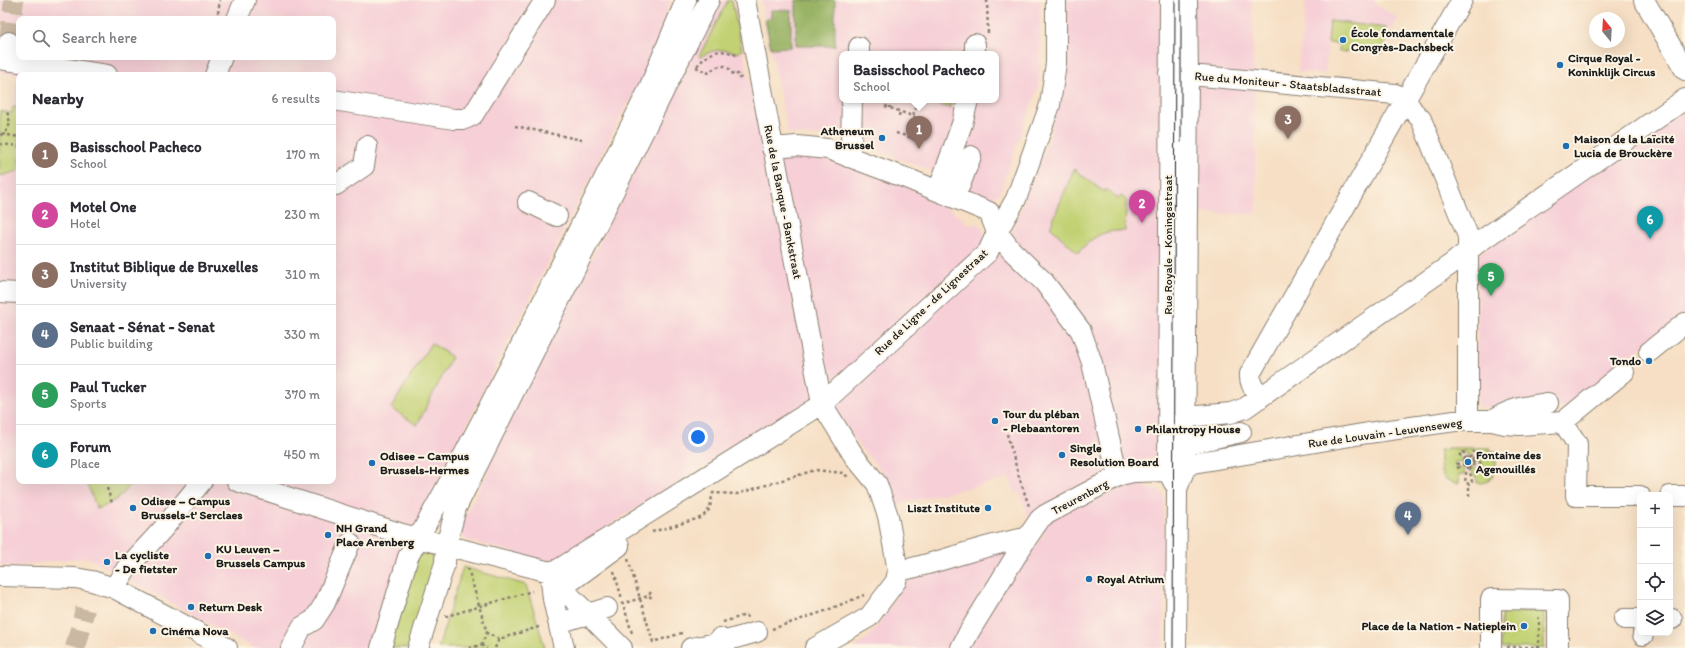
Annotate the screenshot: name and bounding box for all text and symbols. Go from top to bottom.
north arrow [1589,12,1625,48]
search box [16,16,336,60]
place label: École fondamentale Congrès-Dachsbeck [1351,26,1454,55]
icon: search [30,27,52,49]
text: Search here [62,29,137,47]
marker: École fondamentale Congrès-Dachsbeck [1338,35,1348,45]
popup [839,51,999,103]
place label: Cirque Royal - Koninklijk Circus [1568,51,1656,80]
marker: Cirque Royal - Koninklijk Circus [1555,60,1565,70]
text: Basisschool Pacheco [853,61,985,79]
street label: Rue du Moniteur - Staatsbladsstraat [1194,69,1382,99]
text: School [853,79,890,94]
text: Nearby [32,88,84,108]
text: 6 results [272,91,320,106]
pin: 3 [1275,106,1301,139]
pin: 1 [906,116,932,149]
street label: Rue de la Banque - Bankstraat [761,124,805,281]
place label: Atheneum Brussel [820,124,875,152]
place label: Maison de la Laïcité Lucia de Brouckère [1574,132,1675,160]
marker: Atheneum Brussel [877,133,887,143]
text: Basisschool Pacheco [70,138,202,156]
marker: Maison de la Laïcité Lucia de Brouckère [1561,141,1571,151]
text: 1 [42,147,48,162]
text: 170 m [286,147,320,162]
text: School [70,156,107,171]
street label: Rue Royale - Koningsstraat [1161,175,1175,315]
pin: 2 [1129,190,1155,223]
text: Motel One [70,198,136,216]
pin: 6 [1637,206,1663,239]
text: 2 [42,207,48,222]
text: 230 m [284,207,320,222]
text: Hotel [70,216,100,231]
street label: Rue de Ligne - de Lignestraat [871,246,991,358]
text: Institut Biblique de Bruxelles [70,258,258,276]
pin: 5 [1478,263,1504,296]
text: 3 [41,267,49,282]
text: 310 m [285,267,320,282]
text: University [70,276,127,291]
text: Senaat - Sénat - Senat [70,318,215,336]
text: 4 [41,327,49,342]
text: 330 m [284,327,320,342]
text: Public building [70,336,153,351]
place label: Tondo [1609,354,1641,368]
marker: Tondo [1644,356,1654,366]
text: Paul Tucker [70,378,146,396]
text: 5 [42,387,48,402]
text: 370 m [285,387,320,402]
text: Sports [70,396,106,411]
place label: Tour du pléban - Plebaantoren [1002,407,1080,435]
street label: Rue de Louvain - Leuvenseweg [1307,415,1464,451]
marker: Tour du pléban - Plebaantoren [990,416,1000,426]
place label: Philantropy House [1146,422,1241,437]
marker: Philantropy House [1133,424,1143,434]
your location [688,427,708,447]
text: Forum [70,438,111,456]
place label: Single Resolution Board [1070,441,1159,469]
text: 6 [42,447,48,462]
text: 450 m [283,447,320,462]
place label: Fontaine des Agenouillés [1475,448,1542,477]
place label: Odisee – Campus Brussels-Hermes [380,449,470,477]
marker: Single Resolution Board [1057,450,1067,460]
text: Place [70,456,100,471]
marker: Fontaine des Agenouillés [1463,457,1473,467]
marker: Odisee – Campus Brussels-Hermes [367,458,377,468]
street label: Treurenberg [1049,476,1112,518]
map controls [1637,492,1673,636]
button: + [1637,492,1673,528]
place label: Odisee – Campus Brussels-t' Serclaes [141,494,243,522]
place label: Liszt Institute [907,501,980,515]
pin: 4 [1395,502,1421,535]
marker: Odisee – Campus Brussels-t' Serclaes [128,503,138,513]
marker: Liszt Institute [983,503,993,513]
place label: NH Grand Place Arenberg [336,521,415,550]
button: − [1637,528,1673,564]
marker: NH Grand Place Arenberg [323,530,333,540]
place label: KU Leuven – Brussels Campus [216,542,306,571]
place label: La cycliste - De fietster [115,548,177,576]
marker: KU Leuven – Brussels Campus [203,551,213,561]
marker: La cycliste - De fietster [102,557,112,567]
button: locate [1637,564,1673,600]
place label: Royal Atrium [1097,572,1165,587]
marker: Royal Atrium [1084,574,1094,584]
place label: Return Desk [199,600,263,614]
button: layers [1637,600,1673,636]
marker: Return Desk [186,602,196,612]
place label: Place de la Nation - Natieplein [1361,619,1516,634]
marker: Place de la Nation - Natieplein [1519,621,1529,631]
place label: Cinéma Nova [161,624,229,638]
marker: Cinéma Nova [148,626,158,636]

